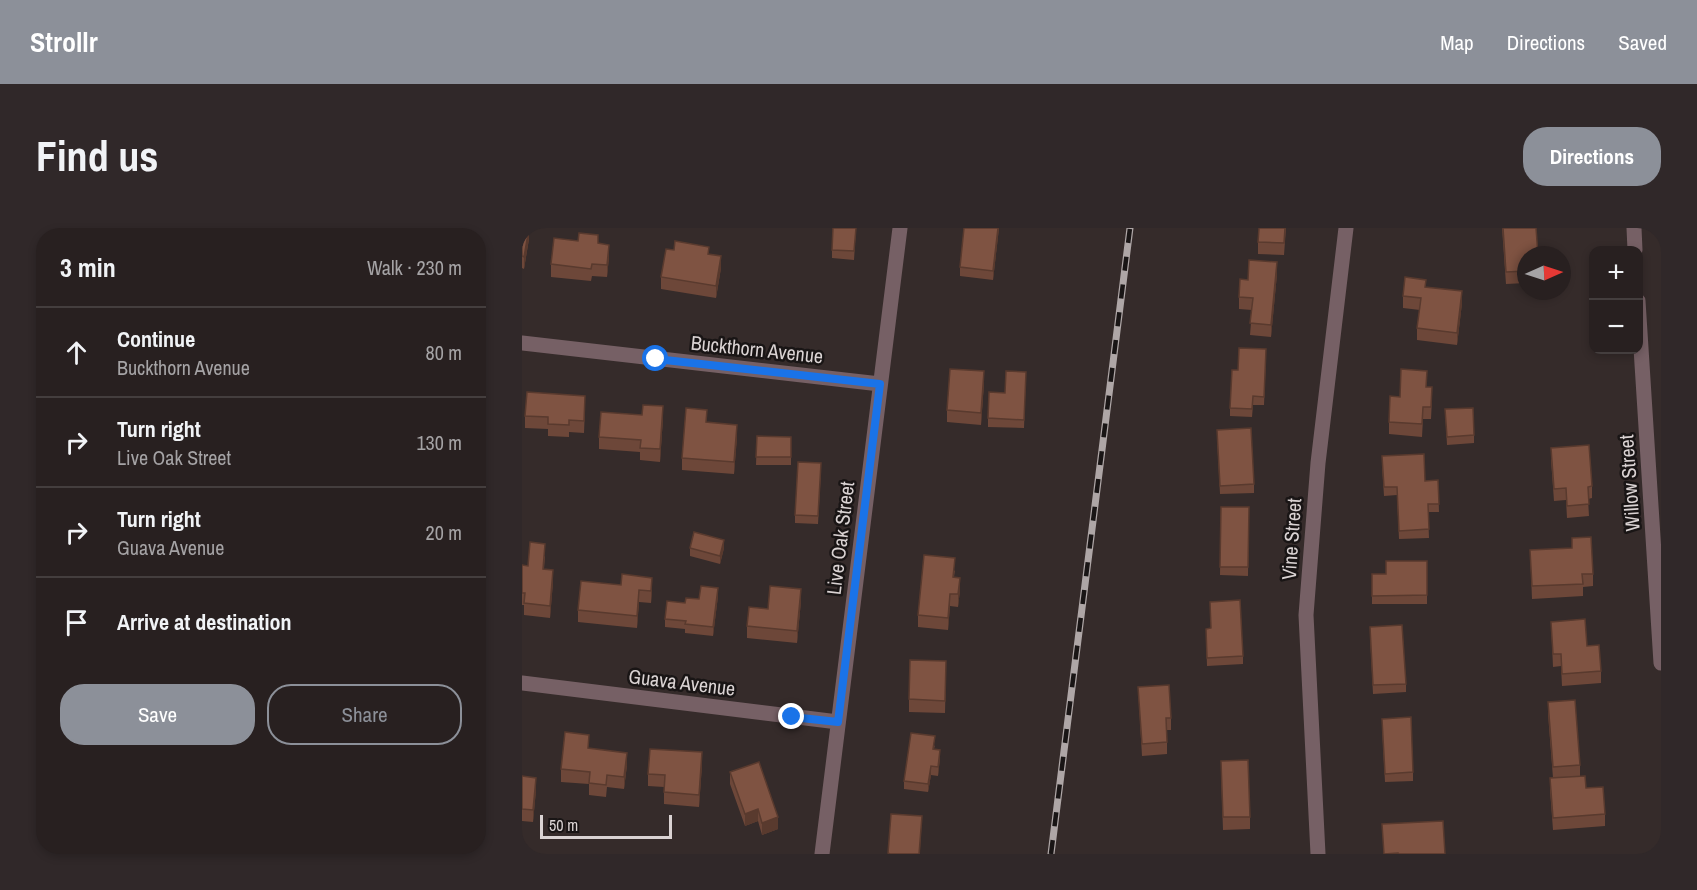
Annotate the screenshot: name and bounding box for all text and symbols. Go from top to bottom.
text: Strollr [30,23,98,61]
text: Map [1440,28,1474,57]
text: Directions [1507,28,1585,57]
text: Saved [1618,28,1667,57]
button: Directions [1523,127,1661,186]
text: Find us [36,128,158,184]
north arrow [1517,246,1571,300]
map controls [1589,246,1643,354]
button: + [1589,246,1643,300]
text: 3 min [60,250,116,285]
text: Walk · 230 m [367,254,462,281]
button: − [1589,300,1643,354]
text: Continue [117,324,195,354]
street label: Buckthorn Avenue [690,329,824,369]
icon: ahead [60,336,93,369]
text: 80 m [426,339,462,366]
route start [642,345,668,371]
text: Buckthorn Avenue [117,354,250,381]
text: Turn right [117,414,201,444]
icon: right [60,426,93,459]
text: 130 m [416,429,462,456]
street label: Willow Street [1612,433,1646,532]
text: Live Oak Street [117,444,231,471]
street label: Live Oak Street [820,479,860,596]
street label: Vine Street [1275,497,1307,581]
text: Turn right [117,504,201,534]
icon: right [60,516,93,549]
text: 20 m [426,519,462,546]
text: Guava Avenue [117,534,224,561]
icon: arrive [60,606,93,639]
text: Arrive at destination [117,607,291,637]
street label: Guava Avenue [627,662,737,702]
button: Save [60,684,255,745]
button: Share [267,684,462,745]
route end [778,703,804,729]
scale bar [540,812,672,840]
text: 50 m [549,814,578,836]

